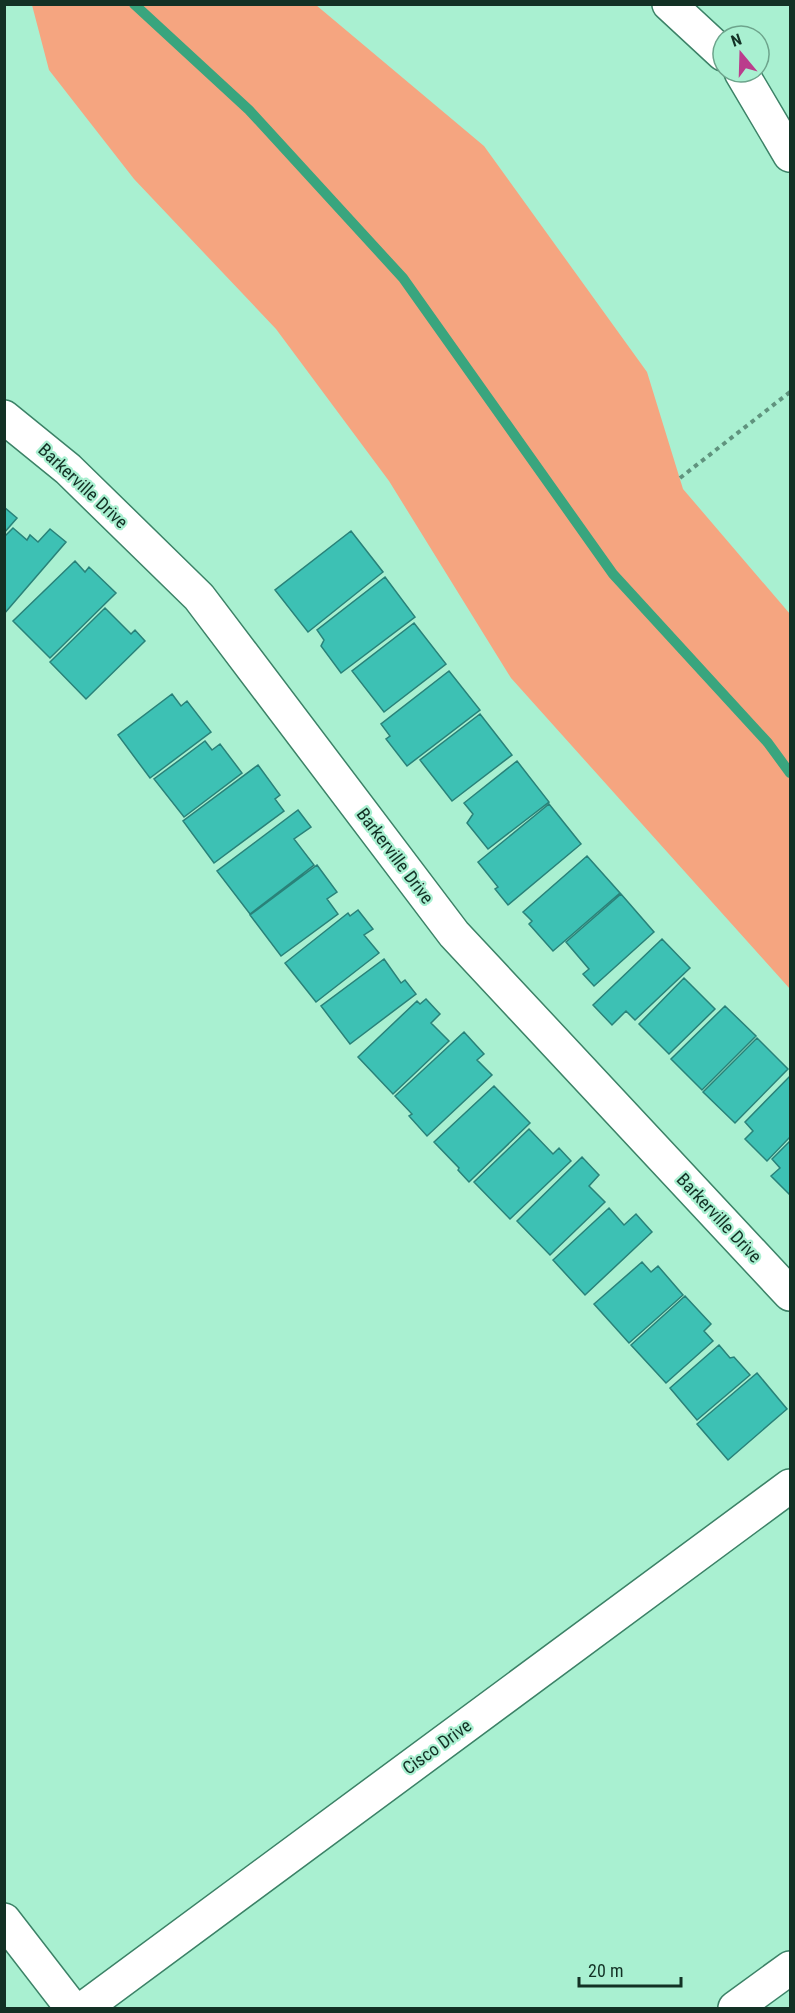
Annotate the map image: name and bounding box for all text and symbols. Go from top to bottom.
north arrow [711,24,771,84]
text: N [729,30,744,51]
street label: Barkerville Drive [34,439,132,532]
street label: Barkerville Drive [353,804,438,908]
street label: Barkerville Drive [673,1169,766,1267]
street label: Cisco Drive [398,1715,475,1779]
scale bar [579,1950,681,1988]
text: 20 m [588,1960,623,1981]

